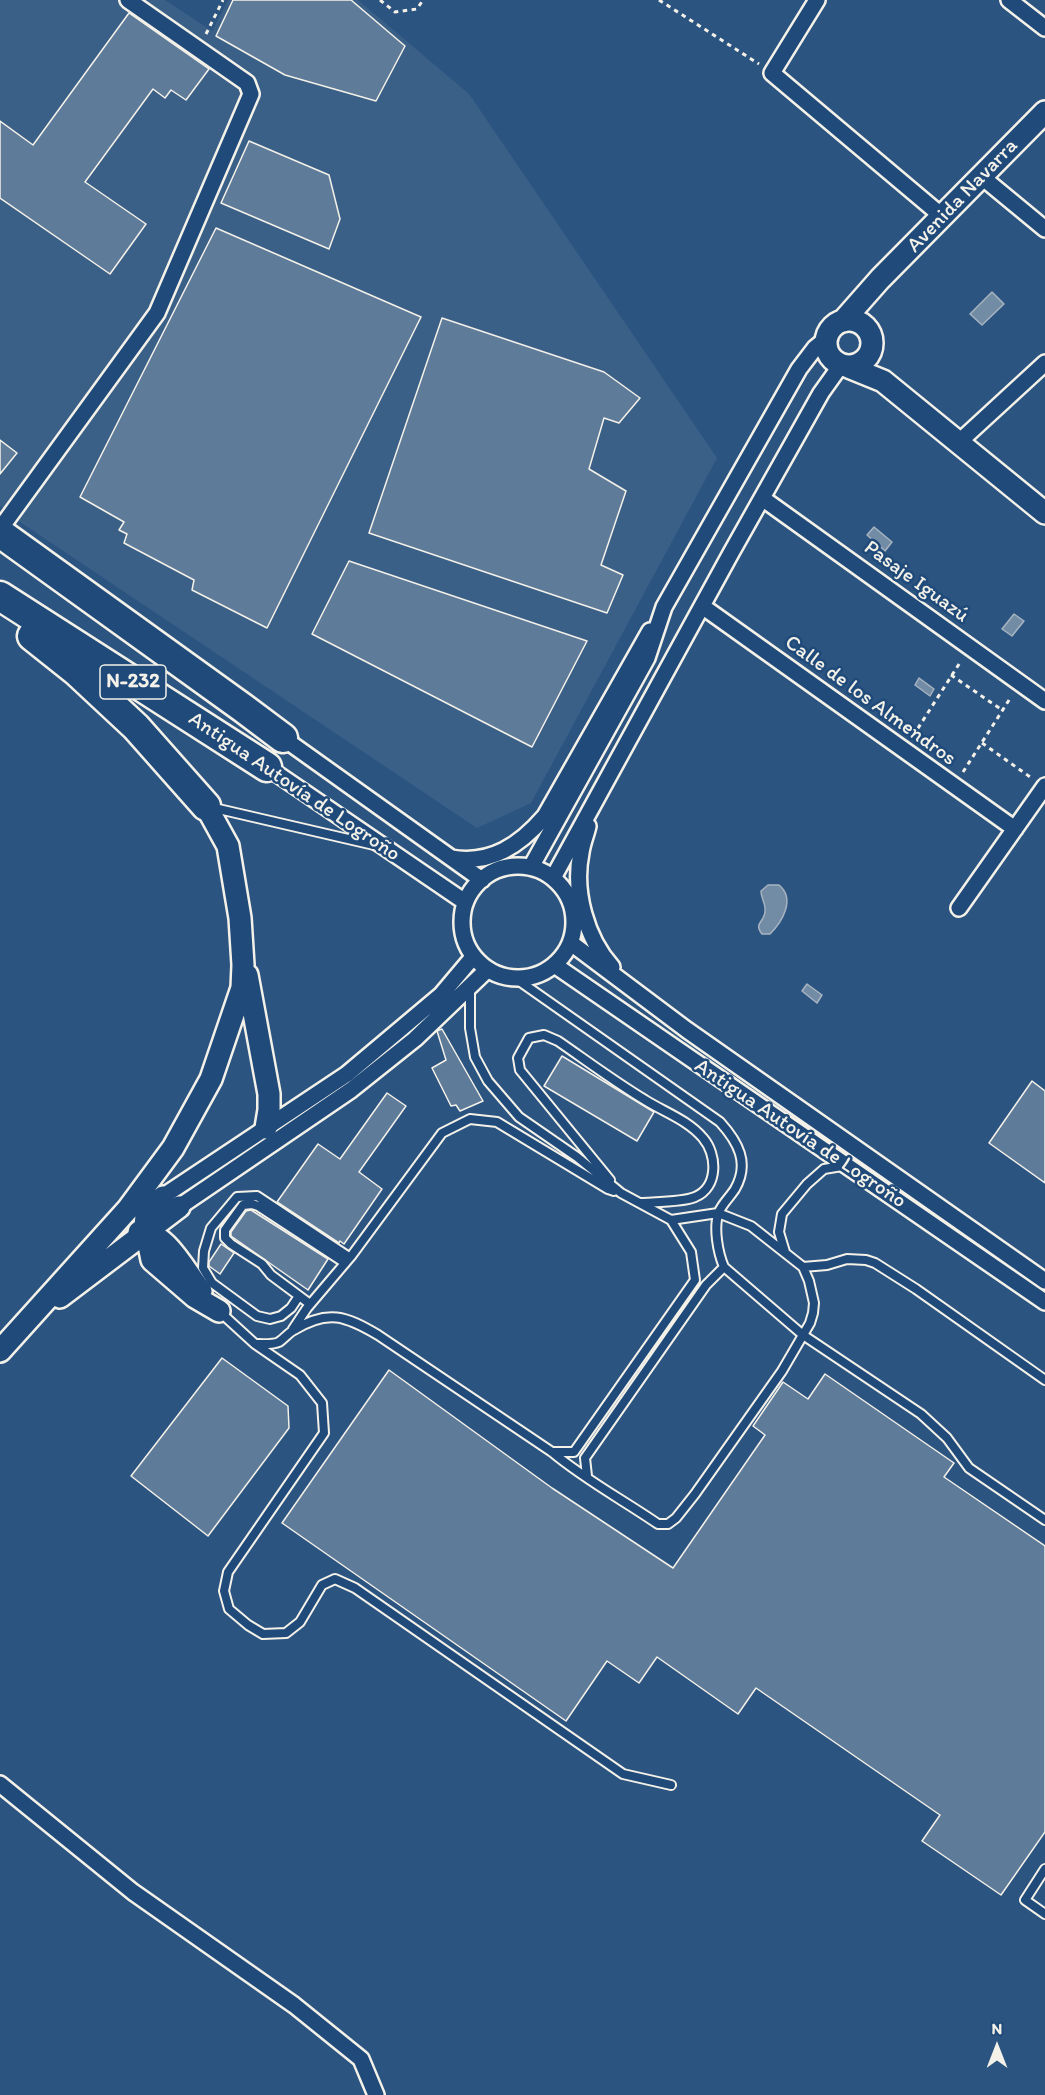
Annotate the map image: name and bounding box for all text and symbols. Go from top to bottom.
street label: Avenida Navarra [902,134,1024,258]
street label: Pasaje Iguazú [859,535,973,629]
street label: Calle de los Almendros [779,630,961,772]
road number: N-232 [100,665,166,699]
street label: Antigua Autovía de Logroño [183,707,405,867]
street label: Antigua Autovía de Logroño [689,1054,911,1214]
north arrow [967,2017,1027,2077]
text: N [992,2019,1002,2038]

